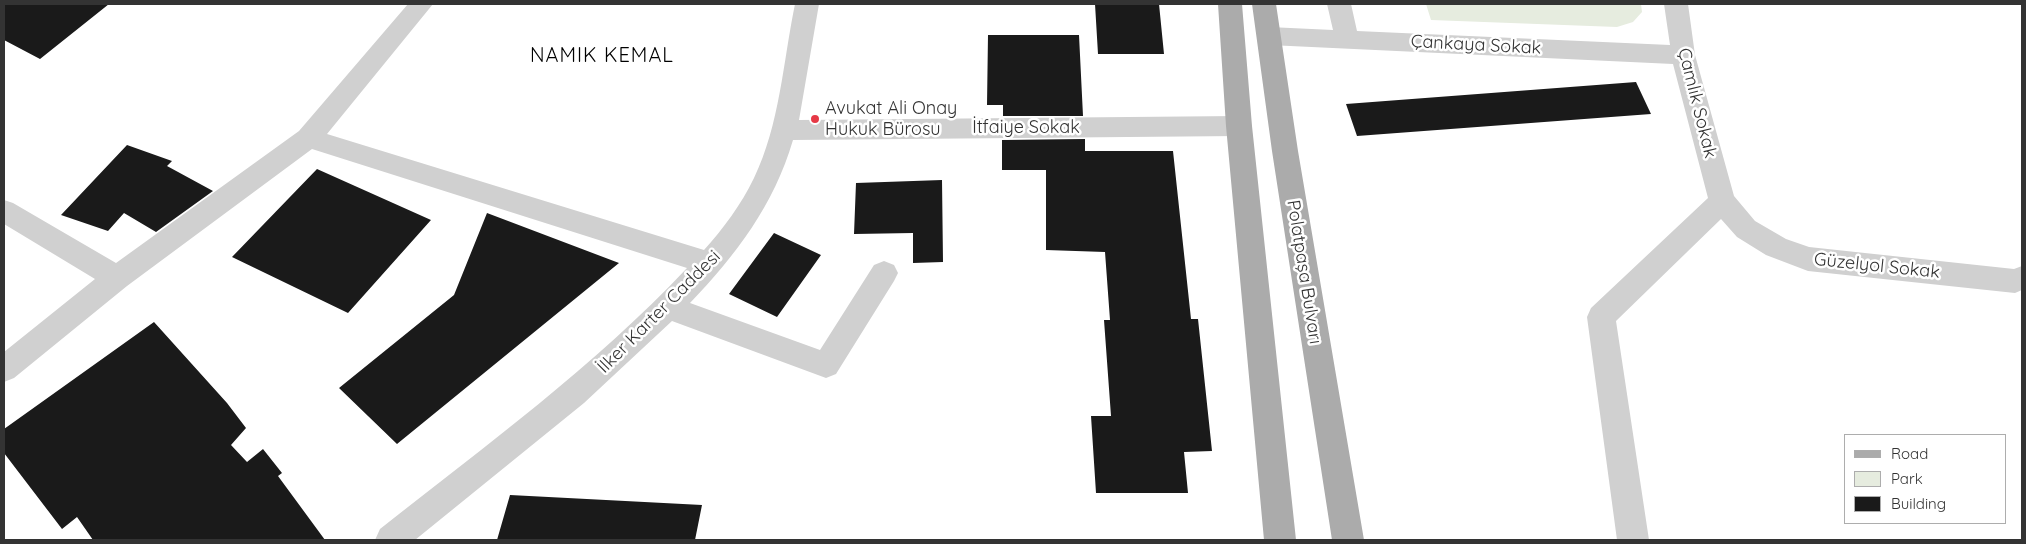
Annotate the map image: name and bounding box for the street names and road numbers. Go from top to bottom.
street label: Çankaya Sokak [1410,31,1542,59]
street label: Çamlık Sokak [1673,46,1721,160]
street label: İtfaiye Sokak [972,117,1080,139]
street label: Polatpaşa Bulvarı [1282,198,1326,346]
street label: İlker Karter Caddesi [593,246,725,378]
street label: Güzelyol Sokak [1813,249,1941,283]

